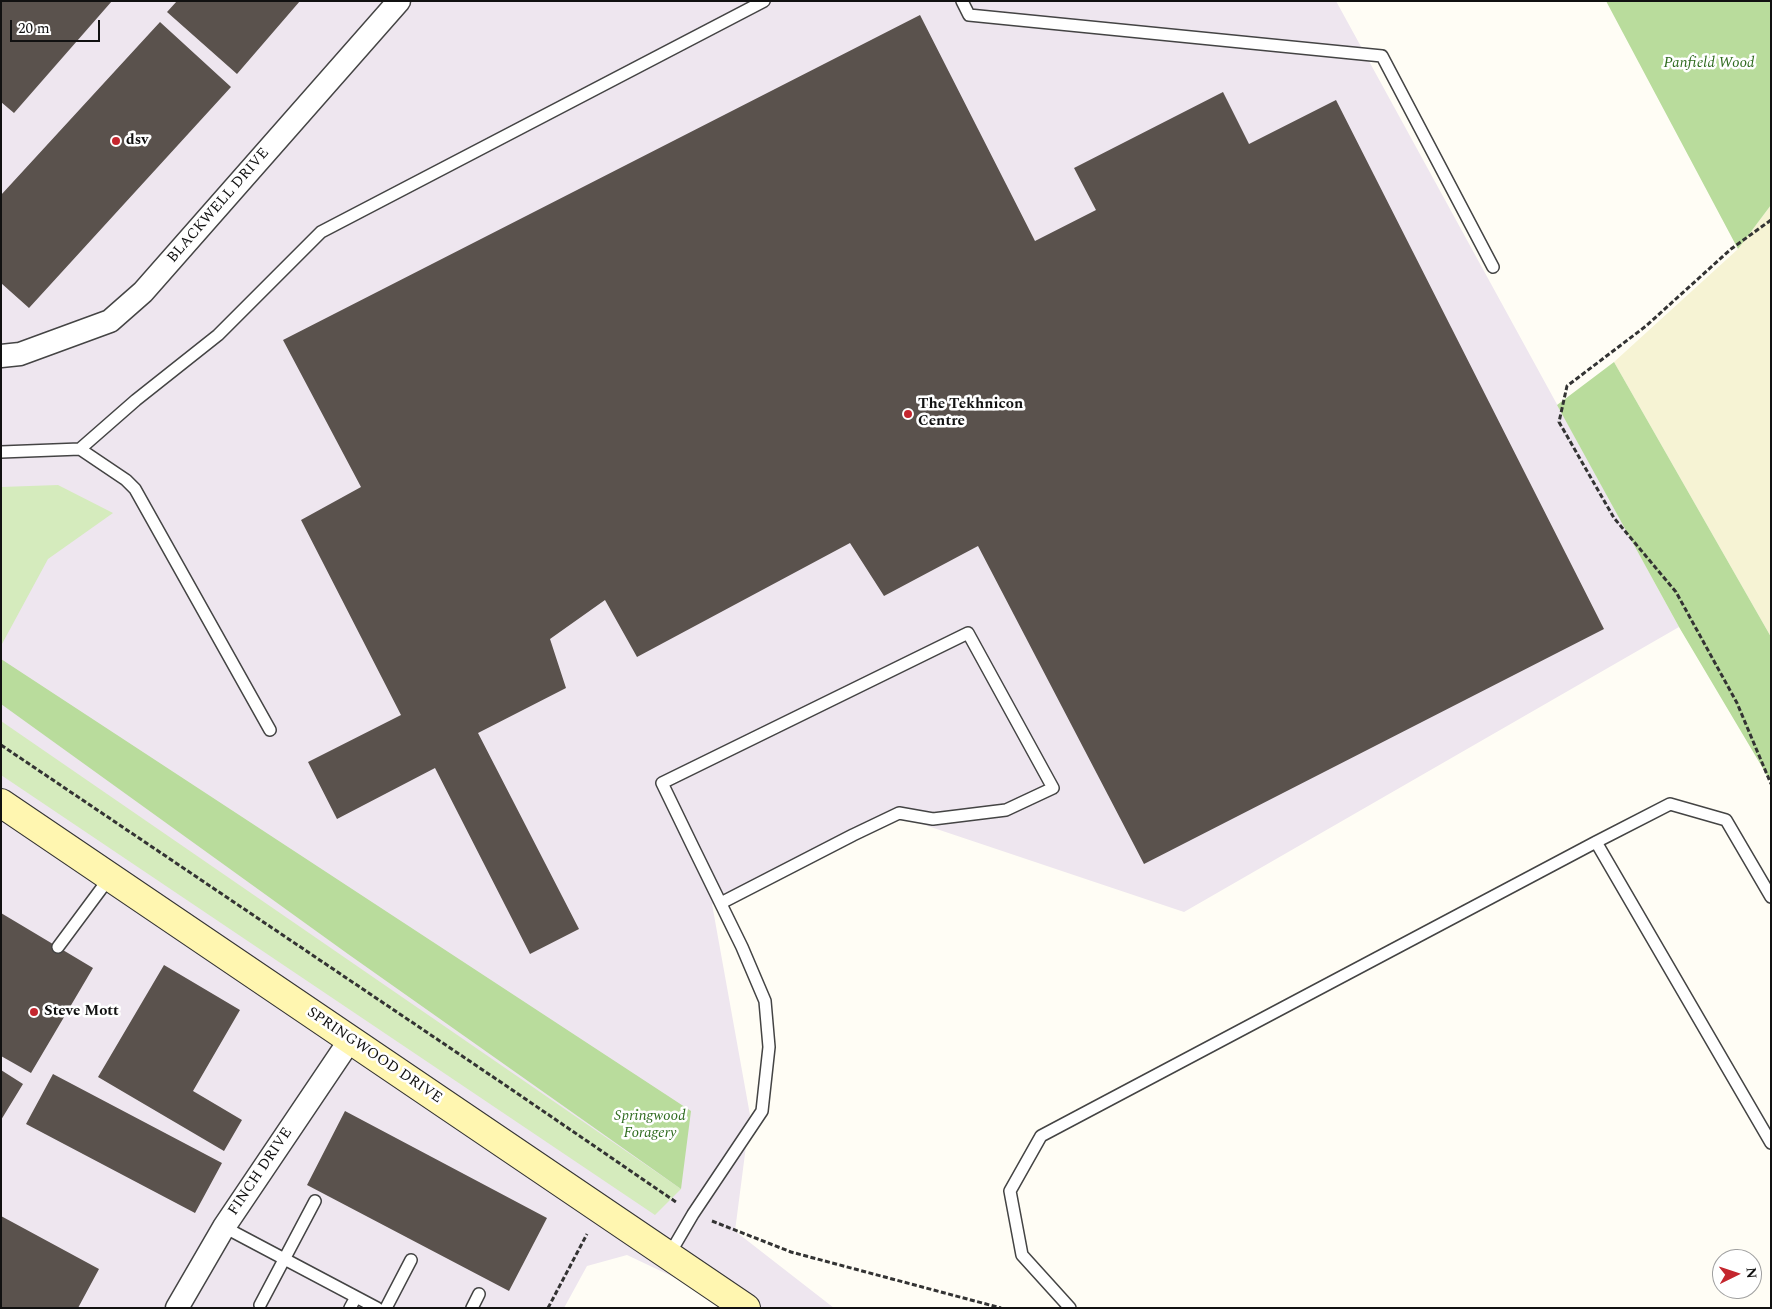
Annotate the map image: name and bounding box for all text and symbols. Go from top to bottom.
scale bar [12,10,102,42]
text: 20 m [18,17,50,40]
park label: Panfield Wood [1663,55,1755,73]
place label: dsv [126,132,148,150]
marker: dsv [110,135,122,147]
street label: BLACKWELL DRIVE [164,145,274,267]
place label: The Tekhnicon Centre [918,396,1023,431]
marker: The Tekhnicon Centre [902,408,914,420]
place label: Steve Mott [44,1003,119,1021]
street label: SPRINGWOOD DRIVE [303,1004,445,1108]
marker: Steve Mott [28,1006,40,1018]
park label: Springwood Foragery [614,1108,686,1143]
street label: FINCH DRIVE [225,1125,297,1219]
north arrow [1712,1249,1762,1299]
text: N [1741,1267,1762,1279]

